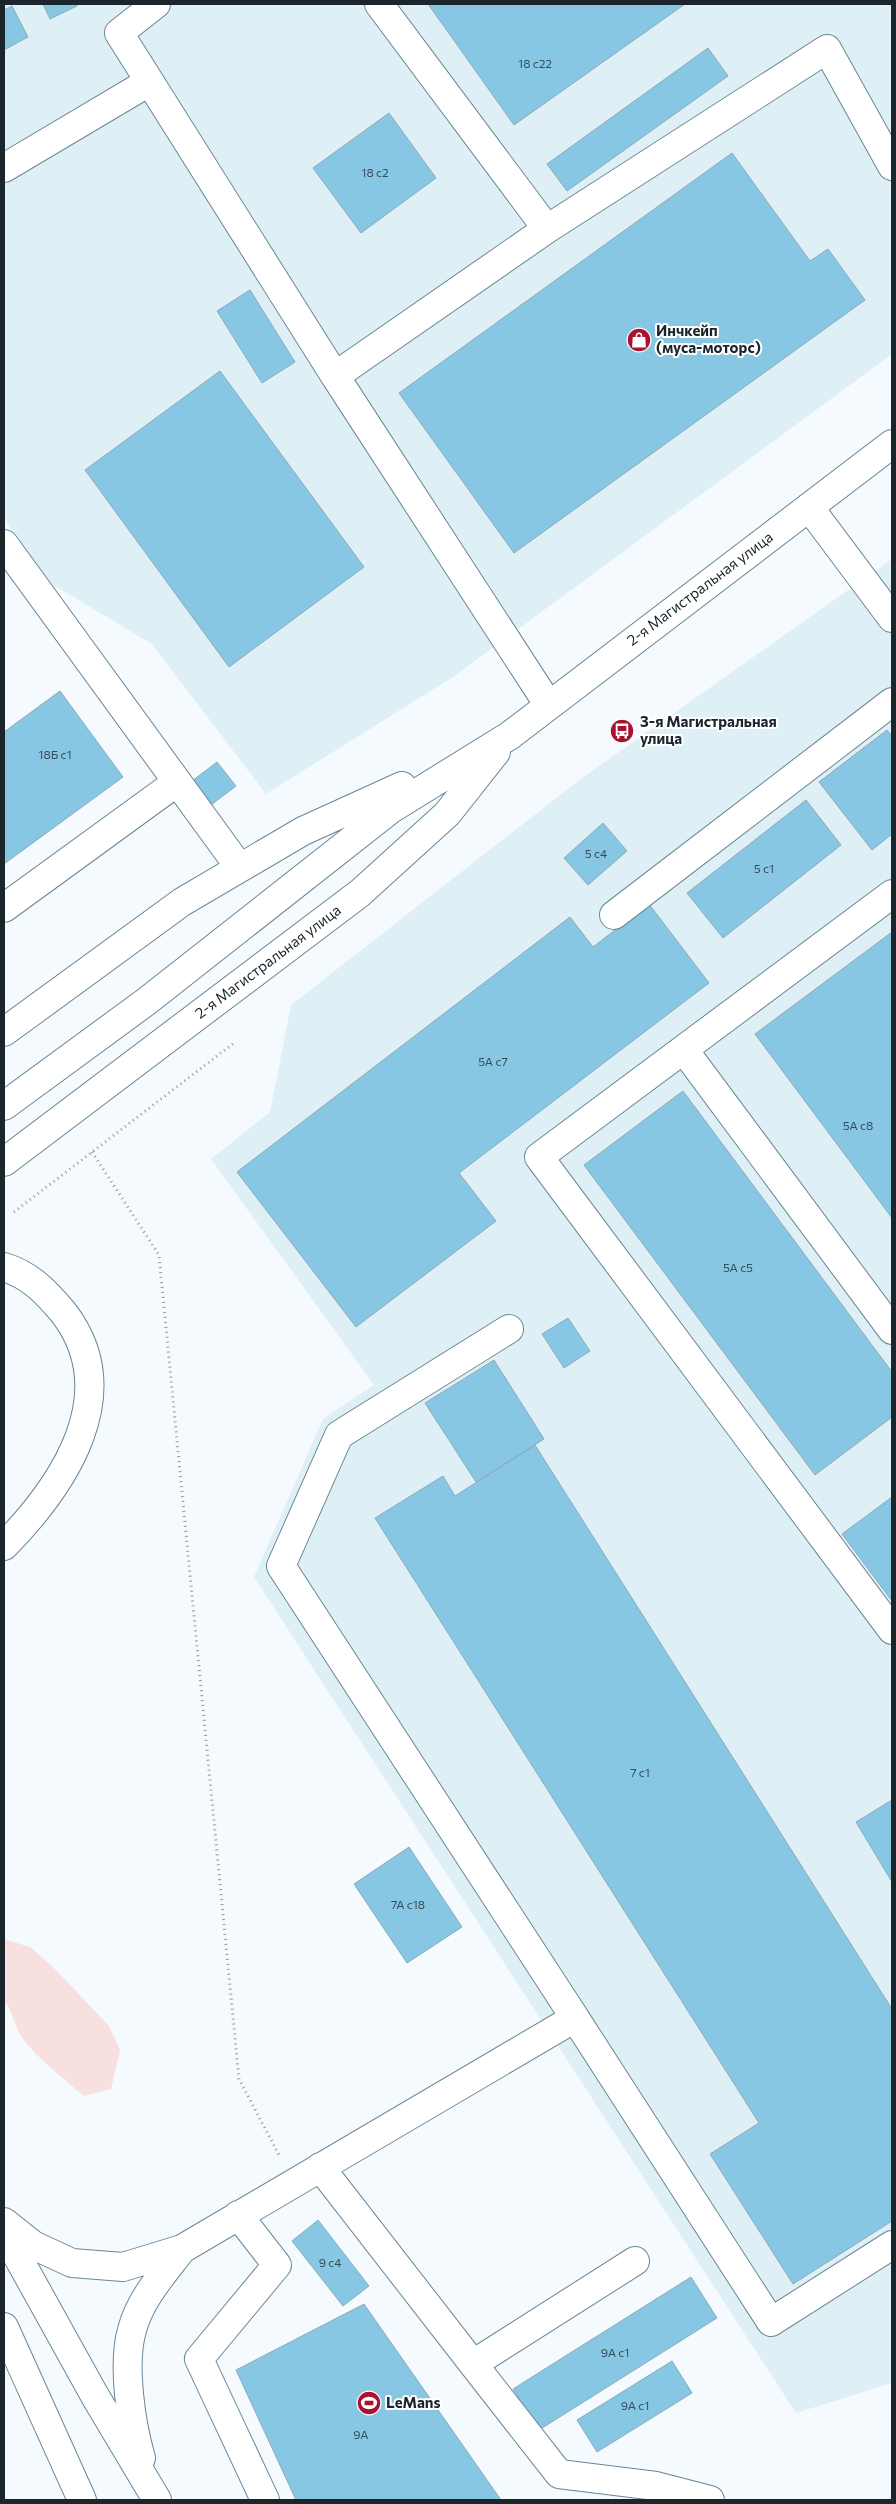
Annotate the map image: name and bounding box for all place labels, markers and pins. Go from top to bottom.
place label: Инчкейп (муса-моторс) [656,321,761,356]
shop icon: Инчкейп (муса-моторс) [626,327,652,353]
place label: 3-я Магистральная улица [640,712,777,747]
bus stop icon: 3-я Магистральная улица [609,718,635,744]
sports icon: LeMans [356,2390,382,2416]
place label: LeMans [386,2393,440,2411]

